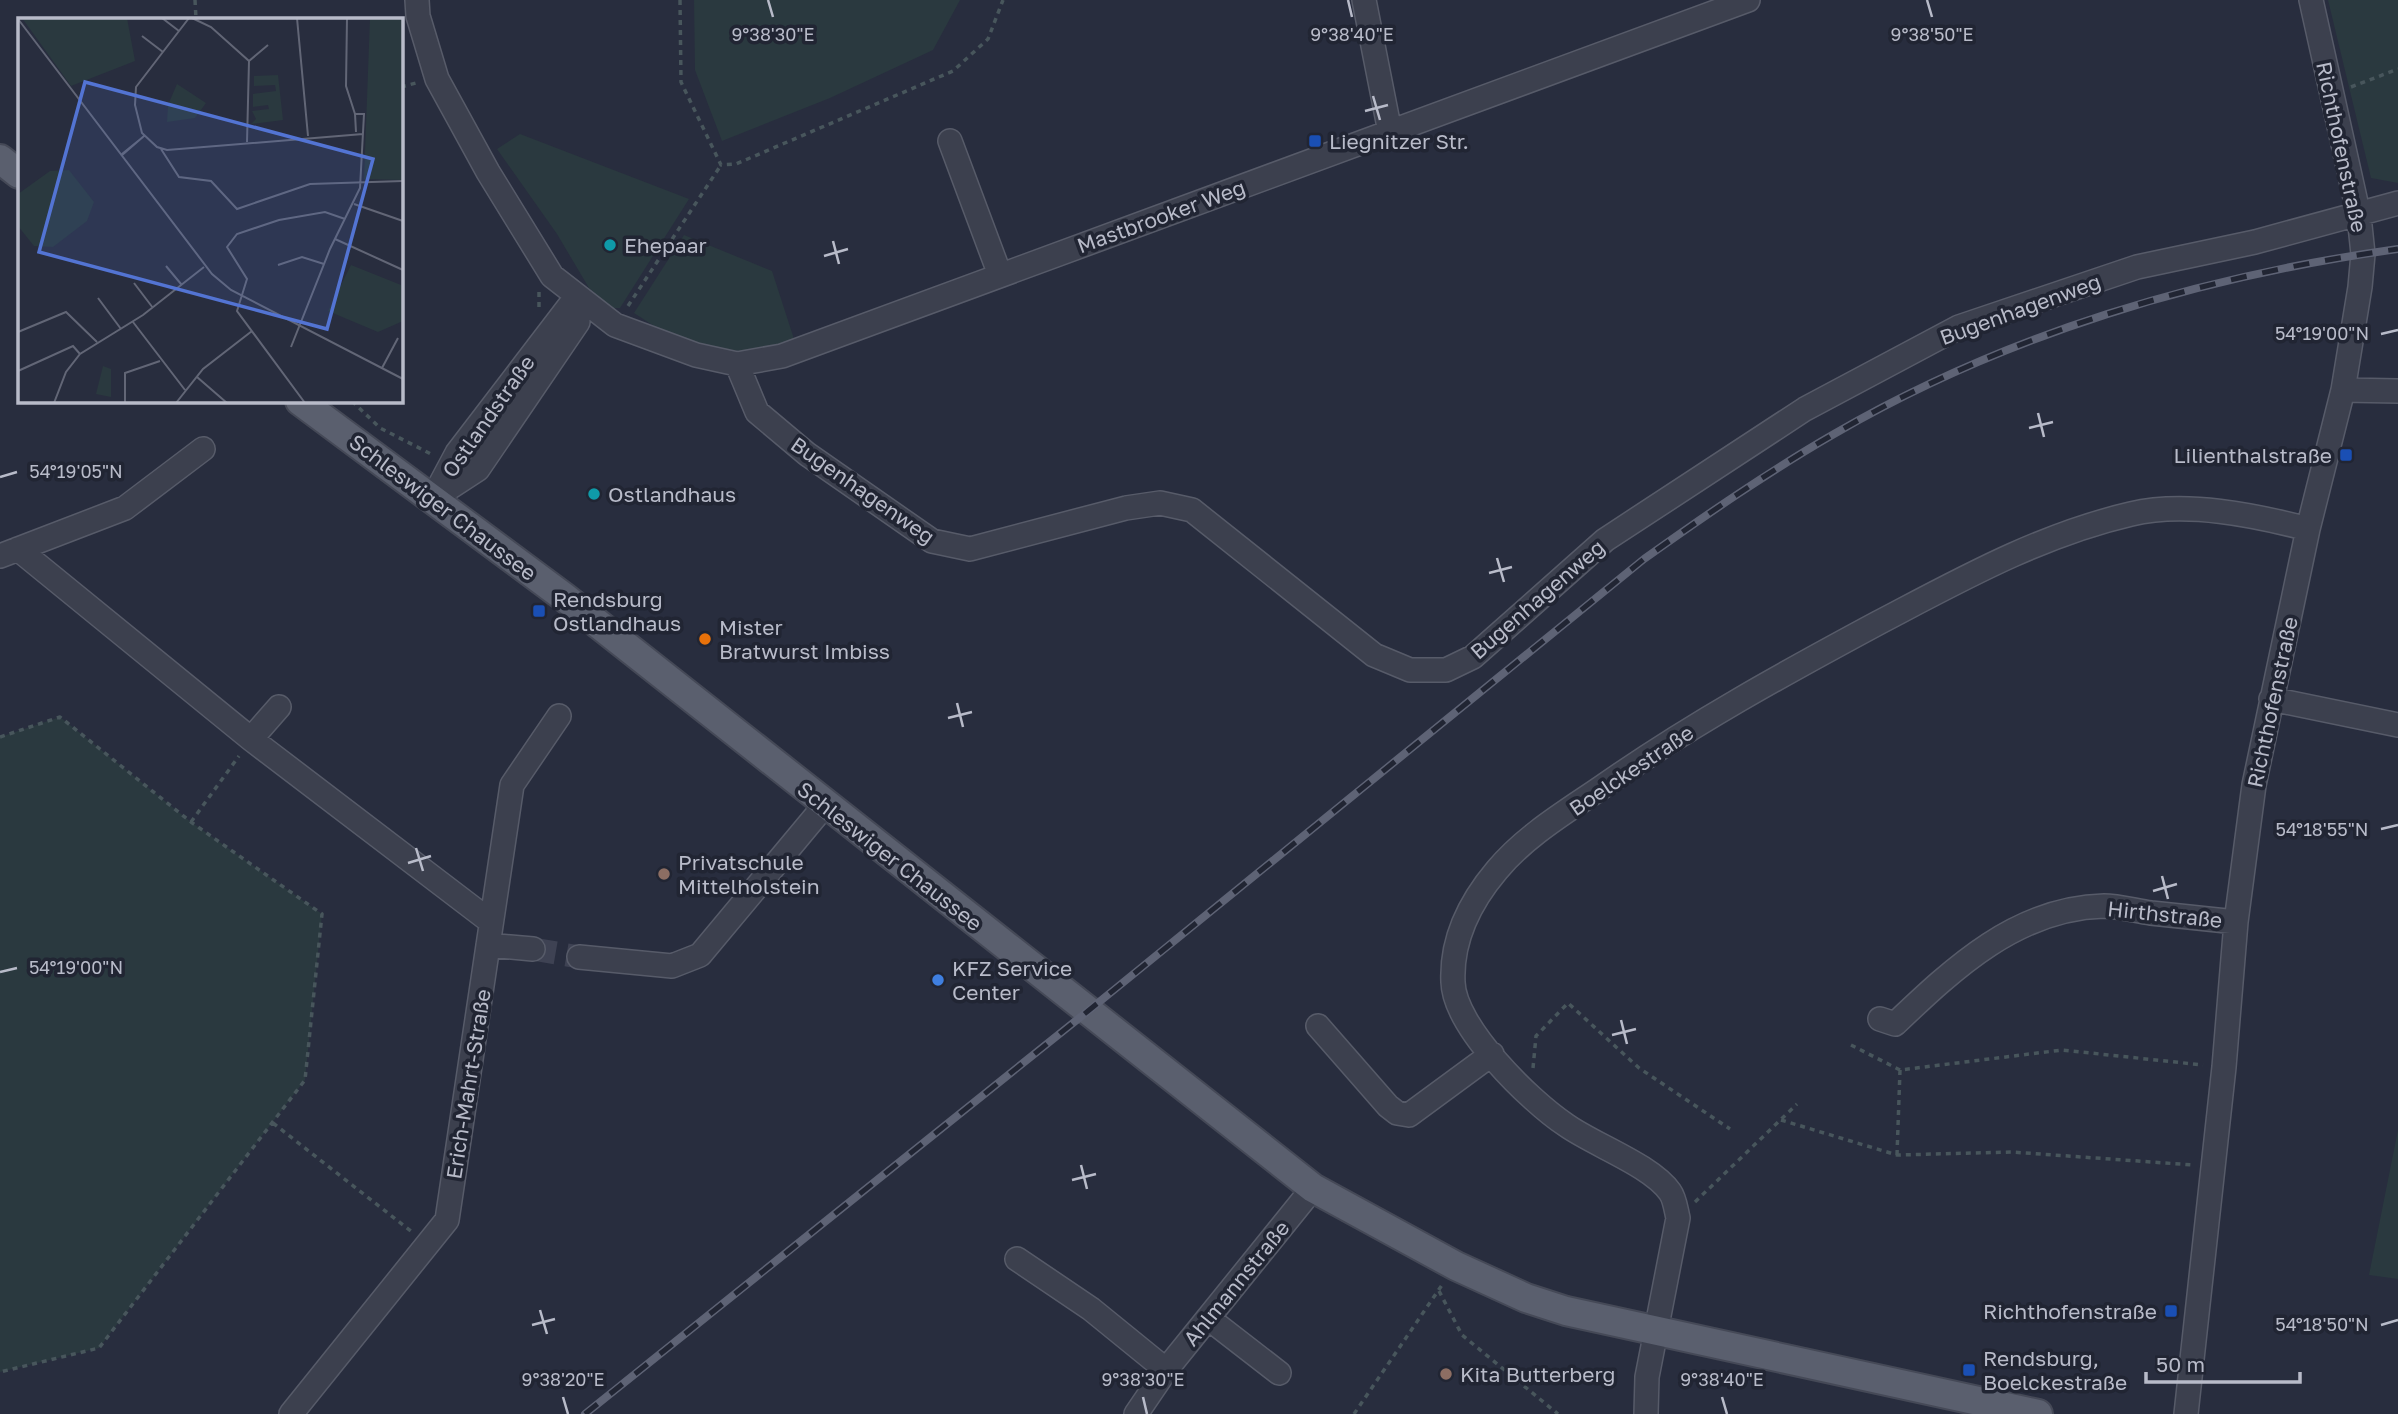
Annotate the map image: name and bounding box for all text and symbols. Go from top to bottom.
inset map [18,18,402,402]
text: 9°38'30"E [731,23,815,45]
text: 9°38'40"E [1310,23,1394,45]
text: 9°38'50"E [1891,23,1973,45]
street label: Richthofenstraße [2311,59,2373,235]
place label: Liegnitzer Str. [1329,128,1469,154]
marker: Liegnitzer Str. [1307,133,1323,149]
street label: Mastbrooker Weg [1073,174,1249,258]
place label: Ehepaar [624,232,707,258]
marker: Ehepaar [602,237,618,253]
street label: Bugenhagenweg [1936,268,2104,350]
text: 54°19'00"N [2275,322,2369,344]
street label: Ostlandstraße [436,350,540,482]
street label: Schleswiger Chaussee [344,428,542,586]
street label: Bugenhagenweg [786,431,940,549]
place label: Lilienthalstraße [2174,442,2332,468]
marker: Lilienthalstraße [2338,447,2354,463]
text: 54°19'05"N [29,460,123,482]
place label: Ostlandhaus [608,481,736,507]
marker: Ostlandhaus [586,486,602,502]
street label: Bugenhagenweg [1465,534,1609,664]
place label: Rendsburg Ostlandhaus [553,586,681,636]
marker: Rendsburg Ostlandhaus [531,603,547,619]
place label: Mister Bratwurst Imbiss [719,614,890,664]
street label: Richthofenstraße [2241,614,2303,790]
marker: Mister Bratwurst Imbiss [697,631,713,647]
street label: Boelckestraße [1564,719,1698,821]
street label: Schleswiger Chaussee [792,776,988,936]
text: 54°18'55"N [2276,818,2368,840]
place label: Privatschule Mittelholstein [678,849,820,899]
marker: Privatschule Mittelholstein [656,866,672,882]
street label: Hirthstraße [2106,895,2224,933]
place label: KFZ Service Center [952,955,1072,1005]
text: 54°19'00"N [29,956,123,978]
marker: KFZ Service Center [930,972,946,988]
street label: Erich-Mahrt-Straße [440,987,496,1181]
street label: Ahlmannstraße [1178,1215,1294,1351]
place label: Richthofenstraße [1983,1298,2157,1324]
marker: Richthofenstraße [2163,1303,2179,1319]
text: 54°18'50"N [2275,1313,2369,1335]
scale bar [2146,1340,2300,1384]
place label: Rendsburg, Boelckestraße [1983,1345,2127,1395]
text: 50 m [2156,1351,2205,1377]
place label: Kita Butterberg [1460,1361,1615,1387]
marker: Rendsburg, Boelckestraße [1961,1362,1977,1378]
marker: Kita Butterberg [1438,1366,1454,1382]
text: 9°38'20"E [522,1368,604,1390]
text: 9°38'30"E [1101,1368,1185,1390]
text: 9°38'40"E [1680,1368,1764,1390]

